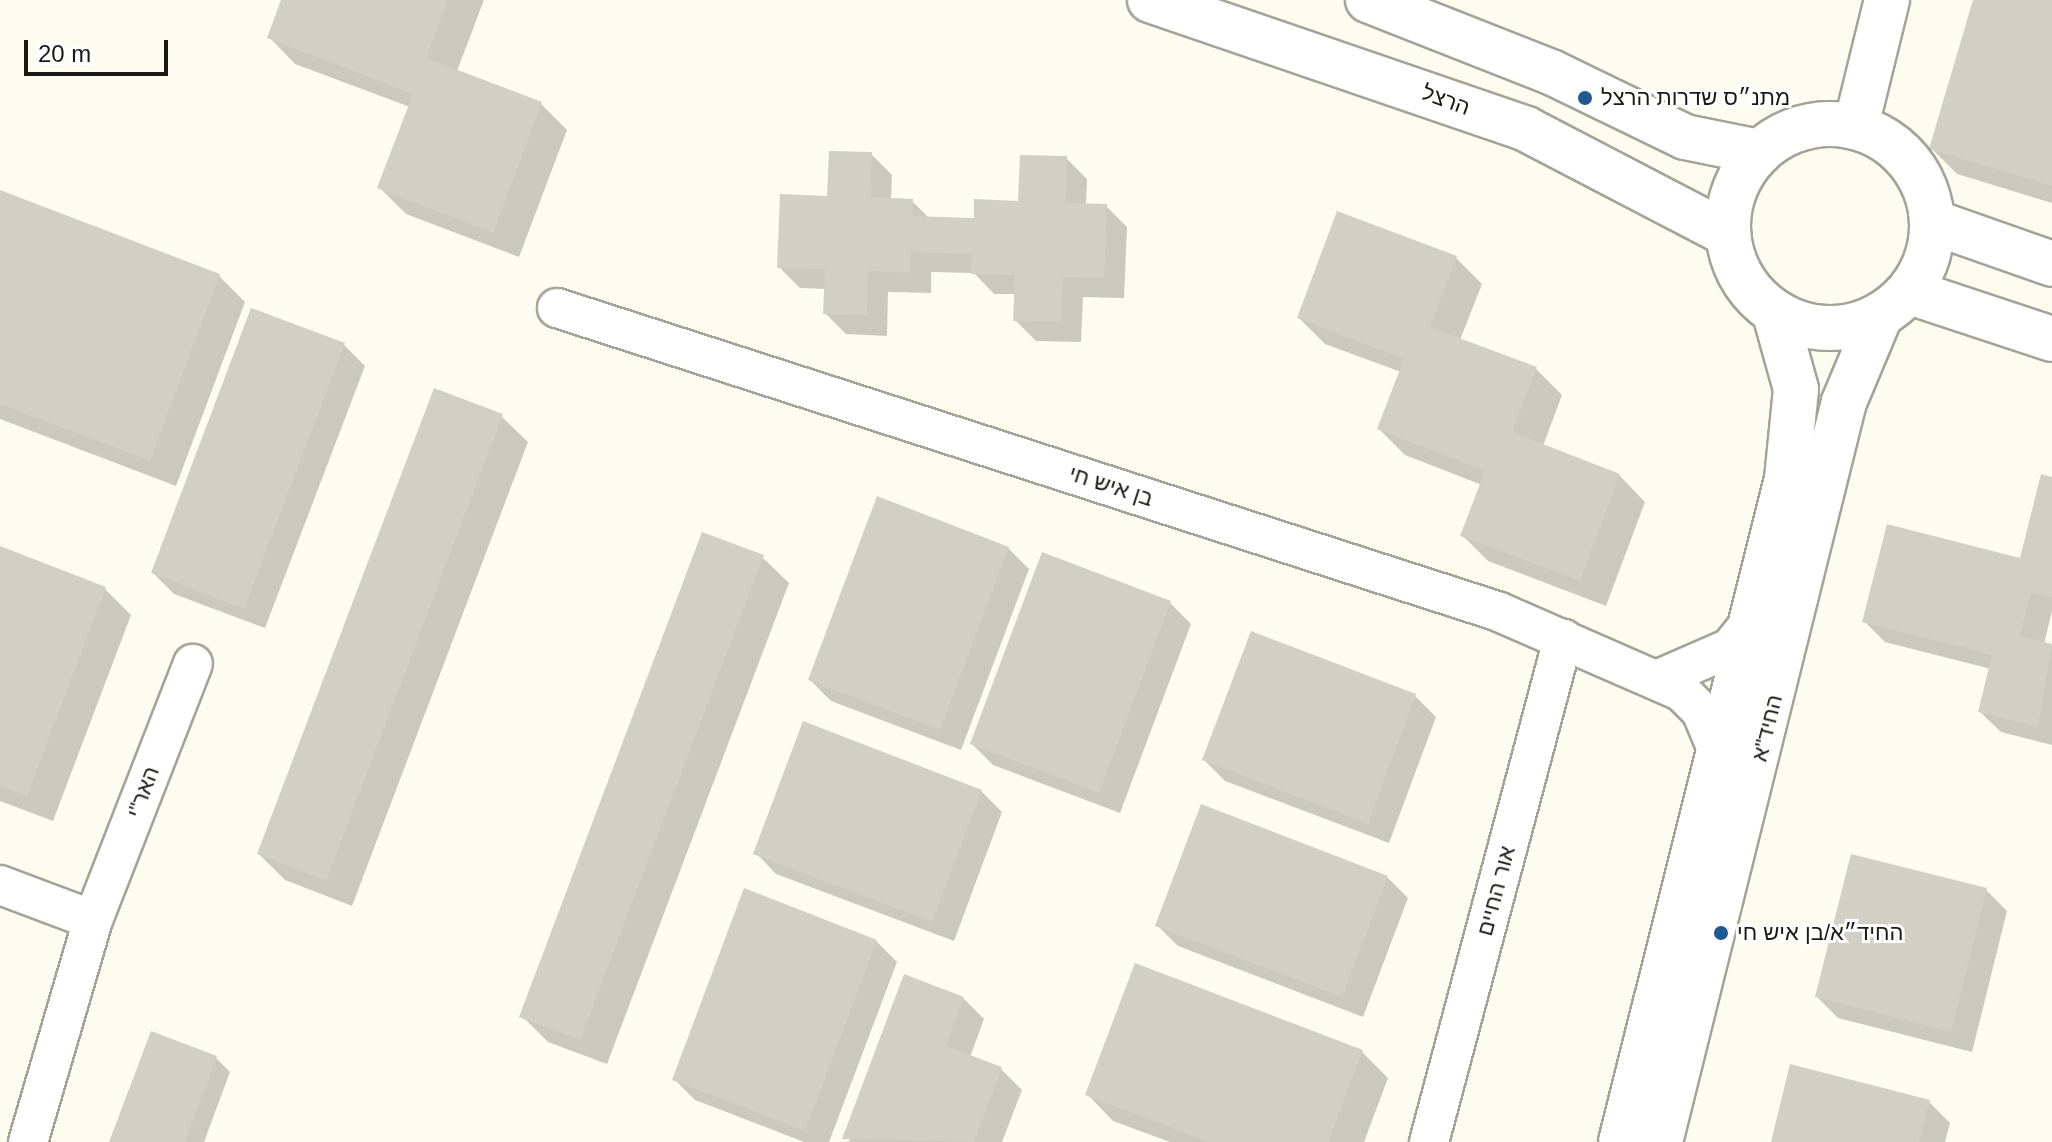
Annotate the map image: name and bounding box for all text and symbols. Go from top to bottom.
scale bar [28,24,172,74]
text: 20 m [38,40,91,67]
street label: הרצל [1418,79,1474,121]
place label: מתנ״ס שדרות הרצל [1601,85,1790,111]
marker: מתנ״ס שדרות הרצל [1576,89,1594,107]
street label: בן איש חי [1066,460,1156,512]
street label: החיד"א [1746,692,1788,764]
street label: האר"י [121,763,165,821]
street label: אור החיים [1471,843,1521,939]
place label: החיד״א/בן איש חי [1737,920,1903,946]
marker: החיד״א/בן איש חי [1712,924,1730,942]

